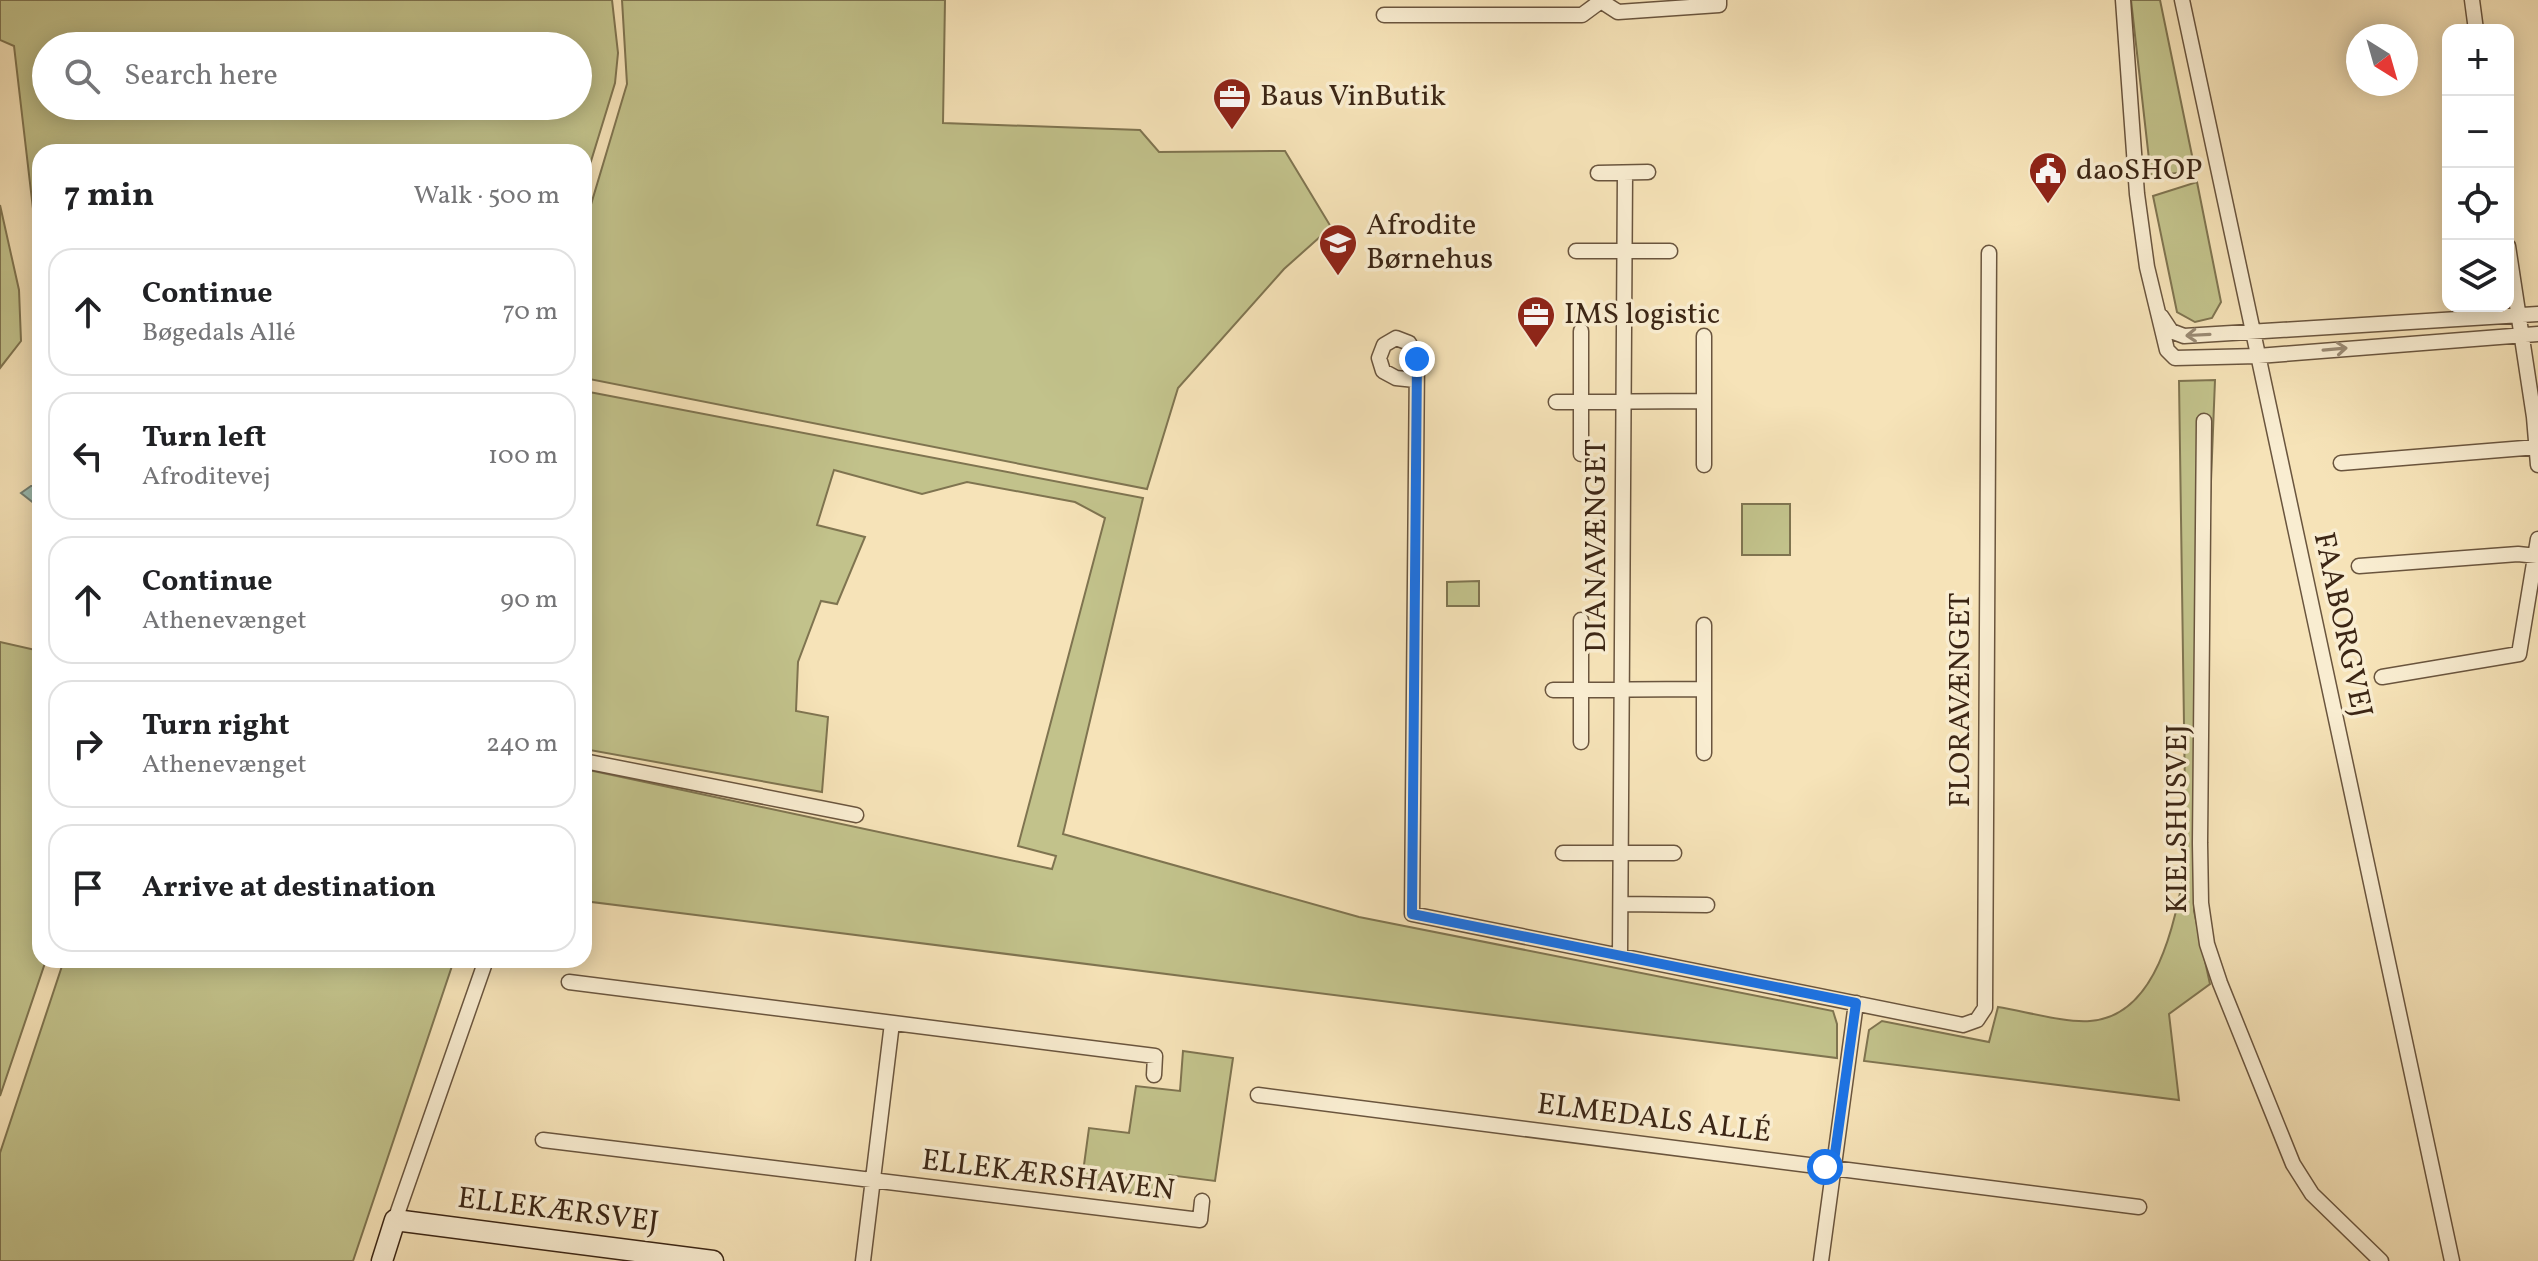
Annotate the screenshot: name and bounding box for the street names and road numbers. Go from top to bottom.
street label: DIANAVÆNGET [1576,439,1618,653]
street label: FAABORGVEJ [2302,529,2382,721]
street label: FLORAVÆNGET [1940,593,1982,807]
street label: KIELSHUSVEJ [2157,724,2199,914]
street label: ELMEDALS ALLÉ [1535,1084,1773,1154]
street label: ELLEKÆRSHAVEN [919,1140,1177,1212]
street label: ELLEKÆRSVEJ [455,1178,661,1244]

